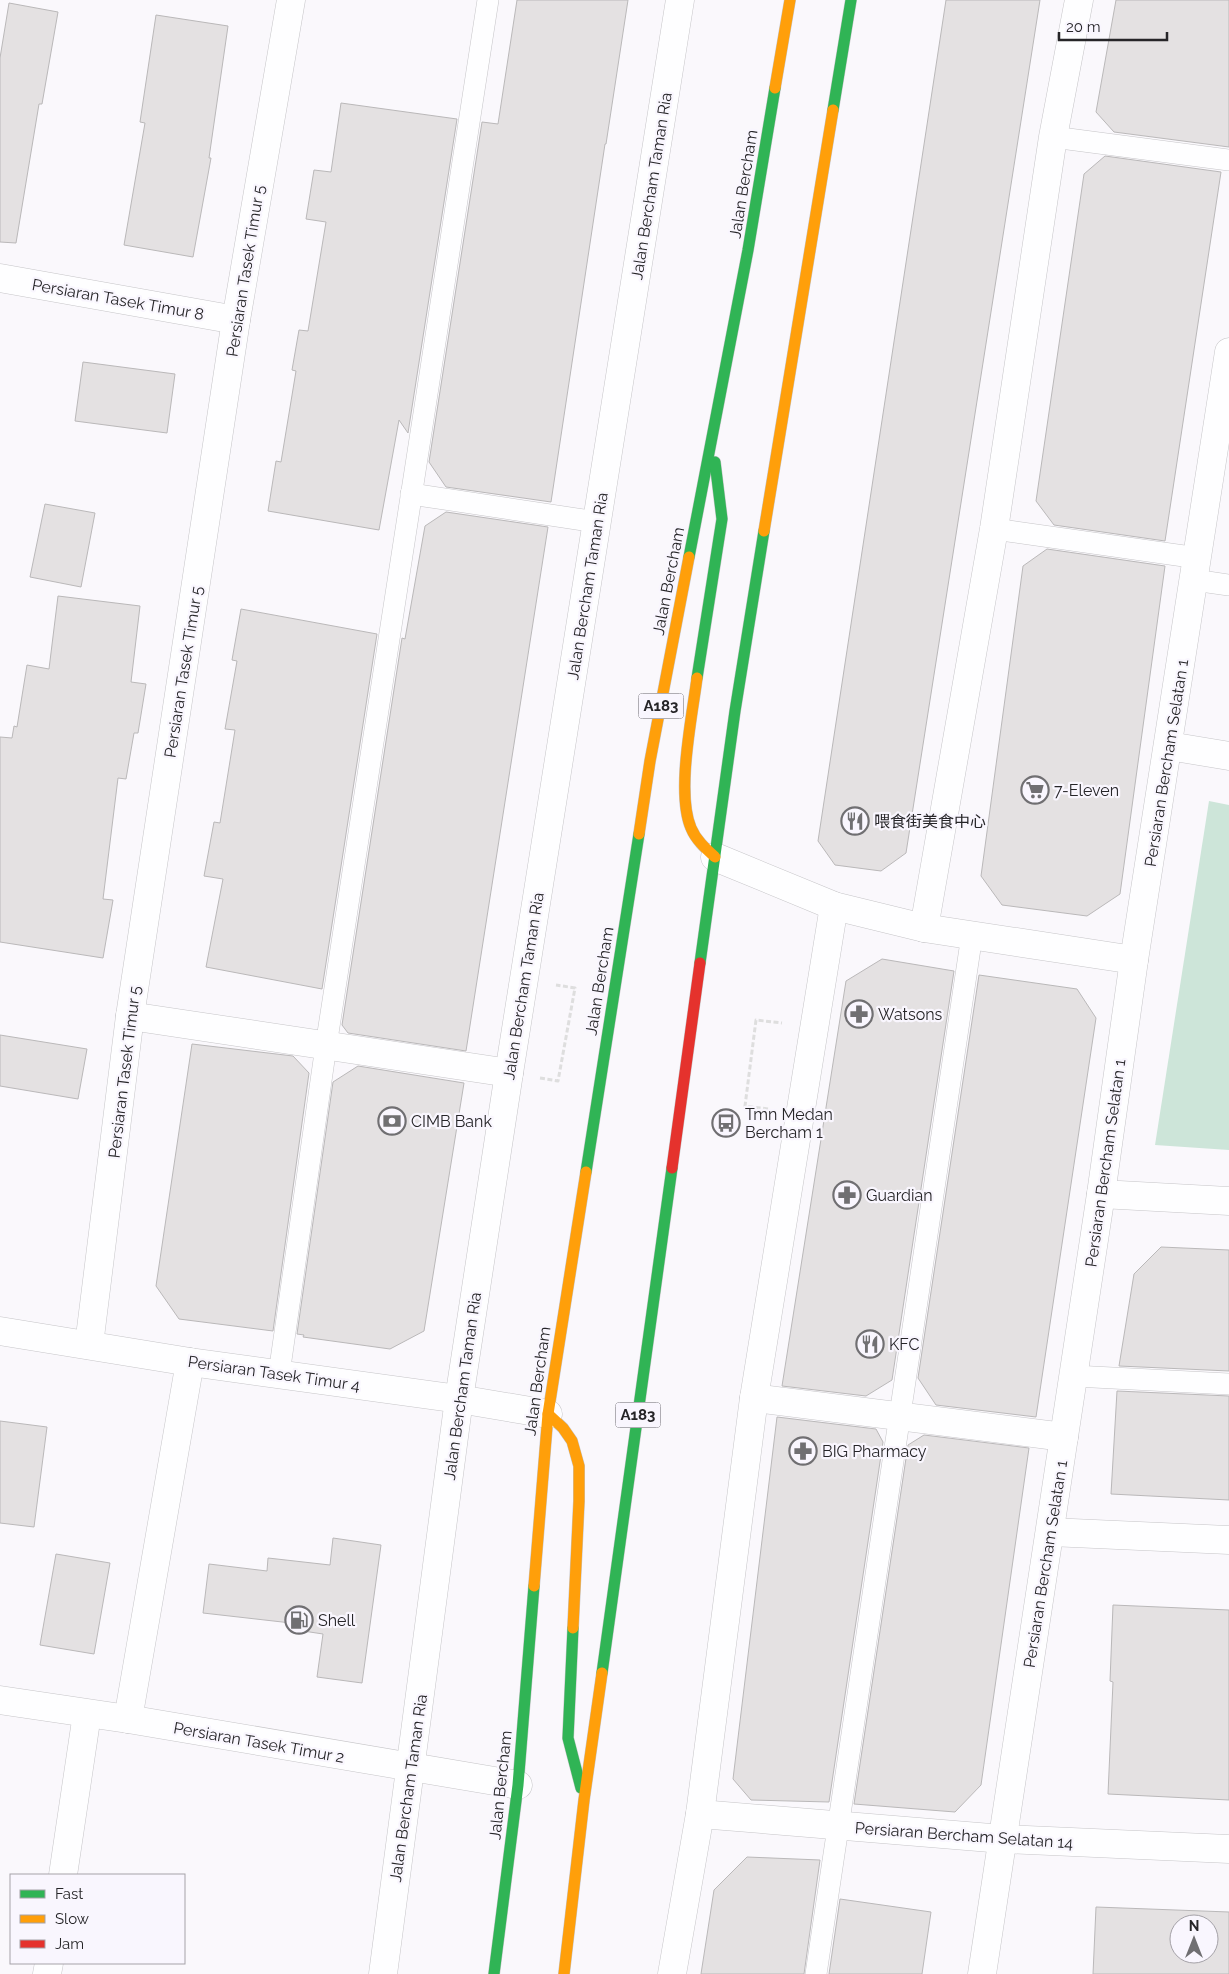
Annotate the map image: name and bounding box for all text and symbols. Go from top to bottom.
scale bar [1059,10,1166,42]
text: 20 m [1066,18,1101,36]
street label: Jalan Bercham Taman Ria [627,91,676,281]
street label: Jalan Bercham [726,128,761,240]
street label: Persiaran Tasek Timur 5 [223,184,268,358]
street label: Persiaran Tasek Timur 8 [30,275,205,324]
street label: Jalan Bercham Taman Ria [563,491,612,681]
street label: Jalan Bercham [649,525,688,637]
street label: Persiaran Tasek Timur 5 [161,585,206,759]
street label: Persiaran Bercham Selatan 1 [1141,658,1192,868]
road number: A183 [638,694,684,718]
supermarket icon: 7-Eleven [1020,775,1050,805]
place label: 7-Eleven [1054,781,1119,800]
restaurant icon: 喂食街美食中心 [840,806,870,836]
place label: 喂食街美食中心 [874,812,986,831]
street label: Jalan Bercham Taman Ria [499,891,548,1081]
street label: Jalan Bercham [582,925,617,1037]
street label: Persiaran Tasek Timur 5 [104,985,145,1159]
pharmacy icon: Watsons [844,999,874,1029]
place label: Watsons [878,1005,942,1024]
street label: Persiaran Bercham Selatan 1 [1081,1058,1130,1268]
place label: Tmn Medan Bercham 1 [745,1105,833,1142]
bank icon: CIMB Bank [377,1106,407,1136]
bus stop icon: Tmn Medan Bercham 1 [711,1108,741,1138]
place label: CIMB Bank [411,1112,492,1131]
pharmacy icon: Guardian [832,1180,862,1210]
place label: Guardian [866,1186,933,1205]
street label: Jalan Bercham Taman Ria [440,1291,485,1481]
street label: Jalan Bercham [520,1325,555,1437]
restaurant icon: KFC [855,1329,885,1359]
place label: KFC [889,1335,919,1354]
street label: Persiaran Tasek Timur 4 [187,1352,361,1395]
road number: A183 [616,1402,660,1428]
pharmacy icon: BIG Pharmacy [788,1436,818,1466]
place label: BIG Pharmacy [822,1442,927,1461]
street label: Persiaran Bercham Selatan 1 [1020,1459,1071,1669]
fuel station icon: Shell [284,1605,314,1635]
place label: Shell [318,1611,356,1630]
street label: Jalan Bercham Taman Ria [386,1693,431,1883]
street label: Persiaran Tasek Timur 2 [172,1718,346,1767]
street label: Jalan Bercham [485,1730,516,1841]
street label: Persiaran Bercham Selatan 14 [854,1818,1074,1853]
legend [10,1874,185,1964]
text: Fast [55,1885,83,1903]
text: Slow [55,1910,89,1928]
north arrow [1169,1914,1219,1964]
text: N [1189,1918,1199,1934]
text: Jam [55,1935,84,1953]

